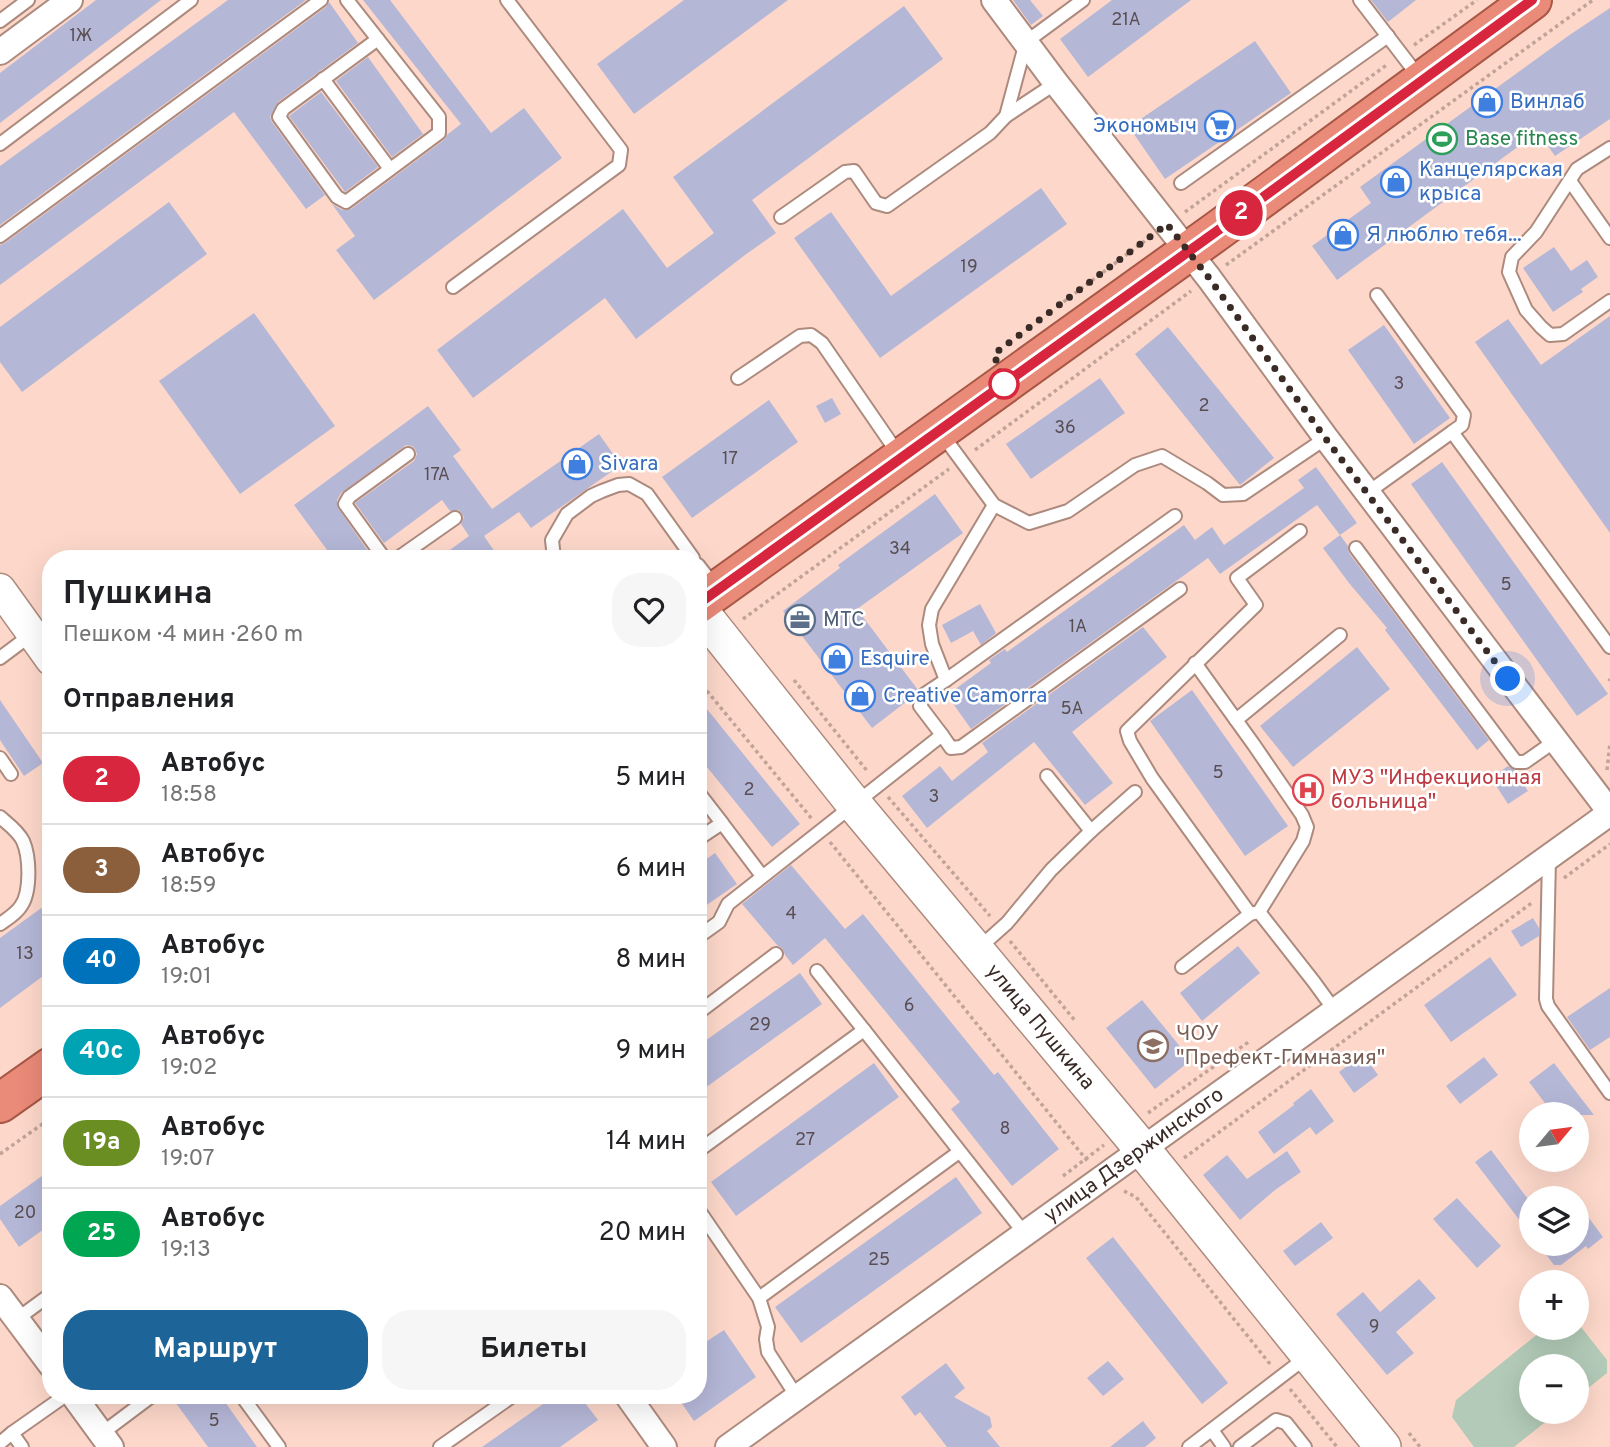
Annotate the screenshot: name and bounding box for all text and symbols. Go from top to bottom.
house number: 21А [1111,9,1141,32]
house number: 1Ж [69,25,93,48]
shop icon: Винлаб [1470,85,1504,119]
place label: Винлаб [1510,89,1585,116]
supermarket icon: Экономыч [1203,109,1237,143]
place label: Экономыч [1093,113,1197,140]
sports icon: Base fitness [1425,122,1459,156]
place label: Base fitness [1465,126,1578,153]
place label: Канцелярская крыса [1419,157,1563,208]
shop icon: Канцелярская крыса [1379,165,1413,199]
line badge: 2 [1218,190,1264,236]
text: 2 [1234,198,1248,228]
shop icon: Я люблю тебя... [1326,218,1360,252]
place label: Я люблю тебя... [1366,222,1522,249]
house number: 19 [960,256,978,279]
unlabelled marker [989,369,1019,399]
house number: 3 [1394,373,1404,396]
house number: 2 [1198,395,1210,418]
house number: 36 [1054,417,1076,440]
shop icon: Sivara [560,447,594,481]
house number: 17 [722,448,738,471]
place label: Sivara [600,451,658,478]
house number: 17А [424,464,450,487]
house number: 34 [889,538,911,561]
button: heart [612,573,686,647]
text: Пушкина [63,574,212,616]
house number: 5 [1500,574,1512,597]
office icon: МТС [783,603,817,637]
place label: МТС [823,607,865,634]
house number: 1А [1069,616,1087,639]
text: Пешком · 4 мин · 260 m [63,621,303,650]
shop icon: Esquire [820,642,854,676]
place label: Esquire [860,646,930,673]
your location [1490,661,1525,696]
shop icon: Creative Camorra [843,679,877,713]
place label: Creative Camorra [883,683,1047,710]
text: Отправления [63,684,235,717]
house number: 5А [1060,698,1084,721]
text: Автобус [161,748,266,781]
text: 5 мин [615,762,686,795]
house number: 5 [1212,762,1224,785]
text: 2 [94,764,109,794]
place label: МУЗ "Инфекционная больница" [1331,765,1542,816]
hospital icon: МУЗ "Инфекционная больница" [1291,773,1325,807]
house number: 2 [743,779,755,802]
text: 18:58 [161,781,217,810]
house number: 3 [929,786,939,809]
text: Автобус [161,839,266,872]
text: 6 мин [616,853,686,886]
text: 3 [94,855,109,885]
text: 18:59 [161,872,217,901]
house number: 4 [785,903,797,926]
text: Автобус [161,930,266,963]
house number: 13 [16,943,34,966]
text: 8 мин [615,944,686,977]
text: 40 [86,946,117,976]
street label: улица Пушкина [980,958,1101,1096]
text: 19:01 [161,963,212,992]
house number: 6 [904,995,914,1018]
house number: 29 [749,1014,771,1037]
text: Автобус [161,1021,266,1054]
place label: ЧОУ "Префект-Гимназия" [1176,1021,1385,1072]
school or university icon: ЧОУ "Префект-Гимназия" [1136,1029,1170,1063]
text: 9 мин [616,1035,686,1068]
text: 40с [79,1037,124,1067]
text: 19:02 [161,1054,217,1083]
street label: улица Дзержинского [1039,1081,1229,1229]
north arrow [1519,1102,1589,1172]
map controls [1519,1102,1589,1424]
text: Автобус [161,1112,266,1145]
house number: 8 [1000,1118,1011,1141]
text: 14 мин [606,1126,686,1159]
text: 19а [83,1128,120,1158]
house number: 27 [795,1129,815,1152]
text: 19:07 [161,1145,215,1174]
button: layers [1519,1186,1589,1256]
house number: 20 [14,1202,36,1225]
text: Автобус [161,1203,266,1236]
text: 20 мин [599,1217,686,1250]
text: 25 [87,1219,116,1249]
text: 19:13 [161,1236,211,1265]
house number: 25 [868,1249,890,1272]
button: + [1519,1270,1589,1340]
button: Маршрут [63,1310,368,1390]
button: Билеты [382,1310,686,1390]
house number: 9 [1369,1316,1379,1339]
button: − [1519,1354,1589,1424]
house number: 5 [208,1410,220,1433]

